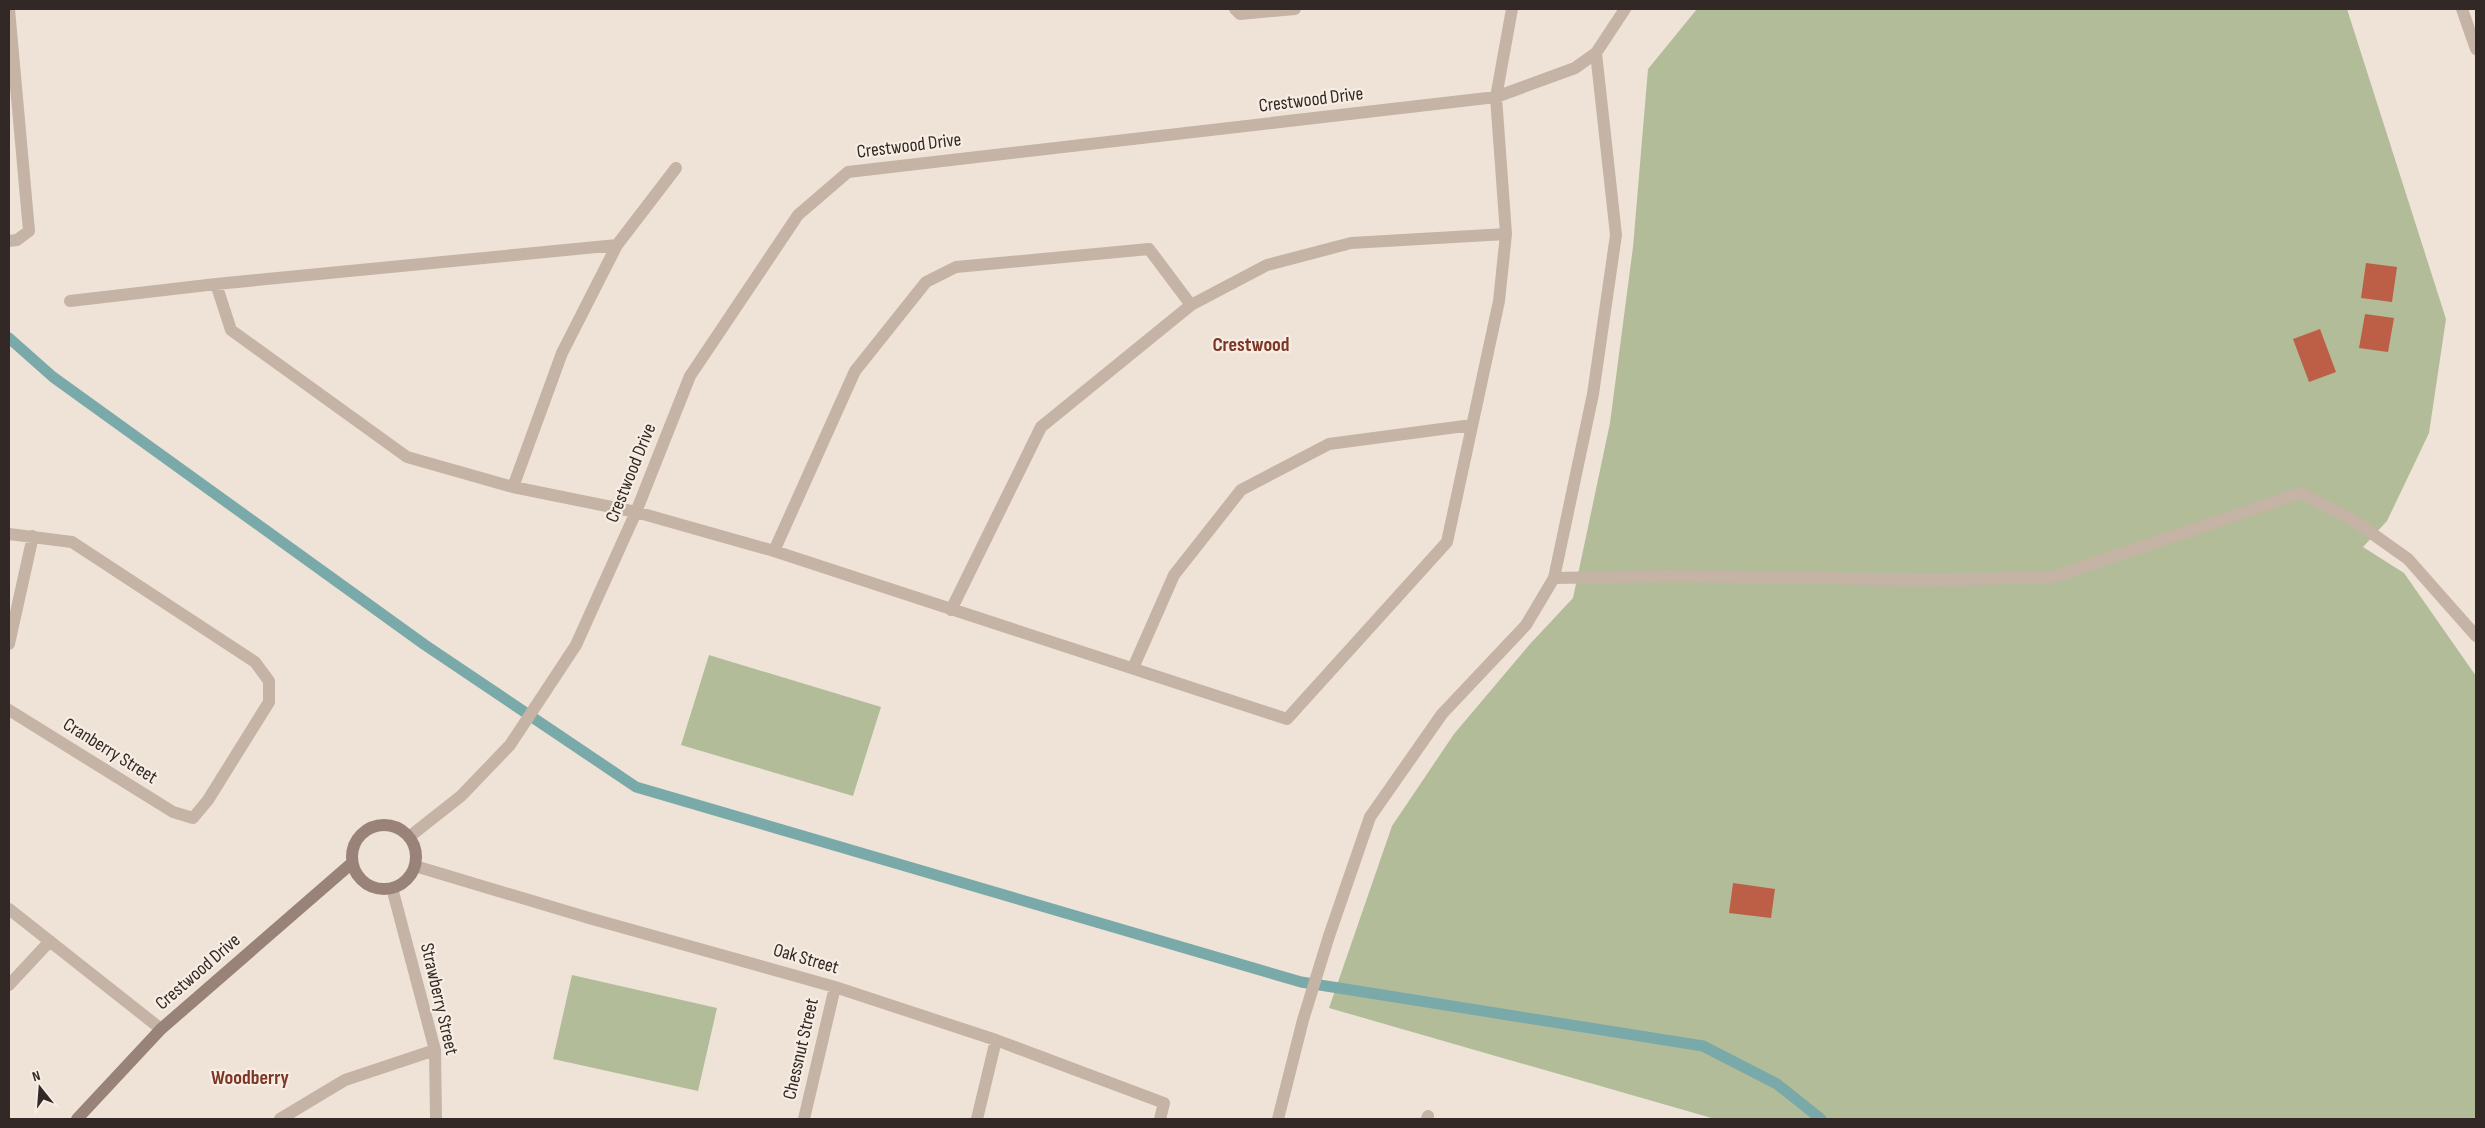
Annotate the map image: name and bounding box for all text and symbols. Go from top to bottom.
street label: Crestwood Drive [1257,82,1365,118]
street label: Crestwood Drive [855,128,963,164]
district label: Crestwood [1212,333,1290,357]
street label: Crestwood Drive [601,420,661,526]
street label: Cranberry Street [59,713,162,789]
street label: Crestwood Drive [151,929,245,1015]
street label: Oak Street [771,939,842,979]
street label: Strawberry Street [415,941,463,1057]
street label: Chessnut Street [778,996,824,1102]
north arrow [15,1063,65,1113]
district label: Woodberry [211,1066,290,1090]
text: N [30,1067,42,1085]

